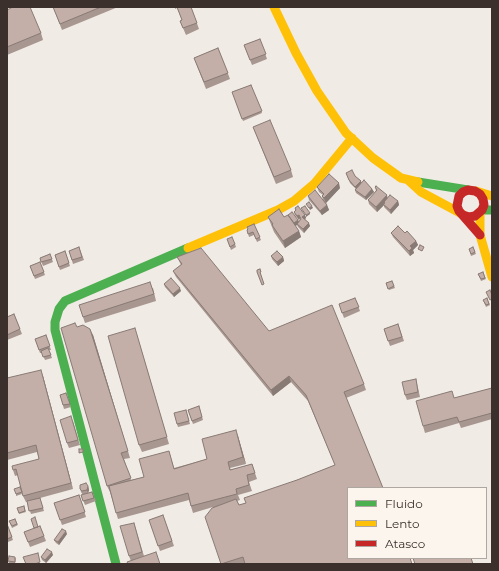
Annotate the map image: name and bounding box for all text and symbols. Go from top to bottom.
legend [347,487,487,559]
text: Fluido [385,496,423,511]
text: Lento [385,516,420,531]
text: Atasco [385,536,425,551]

